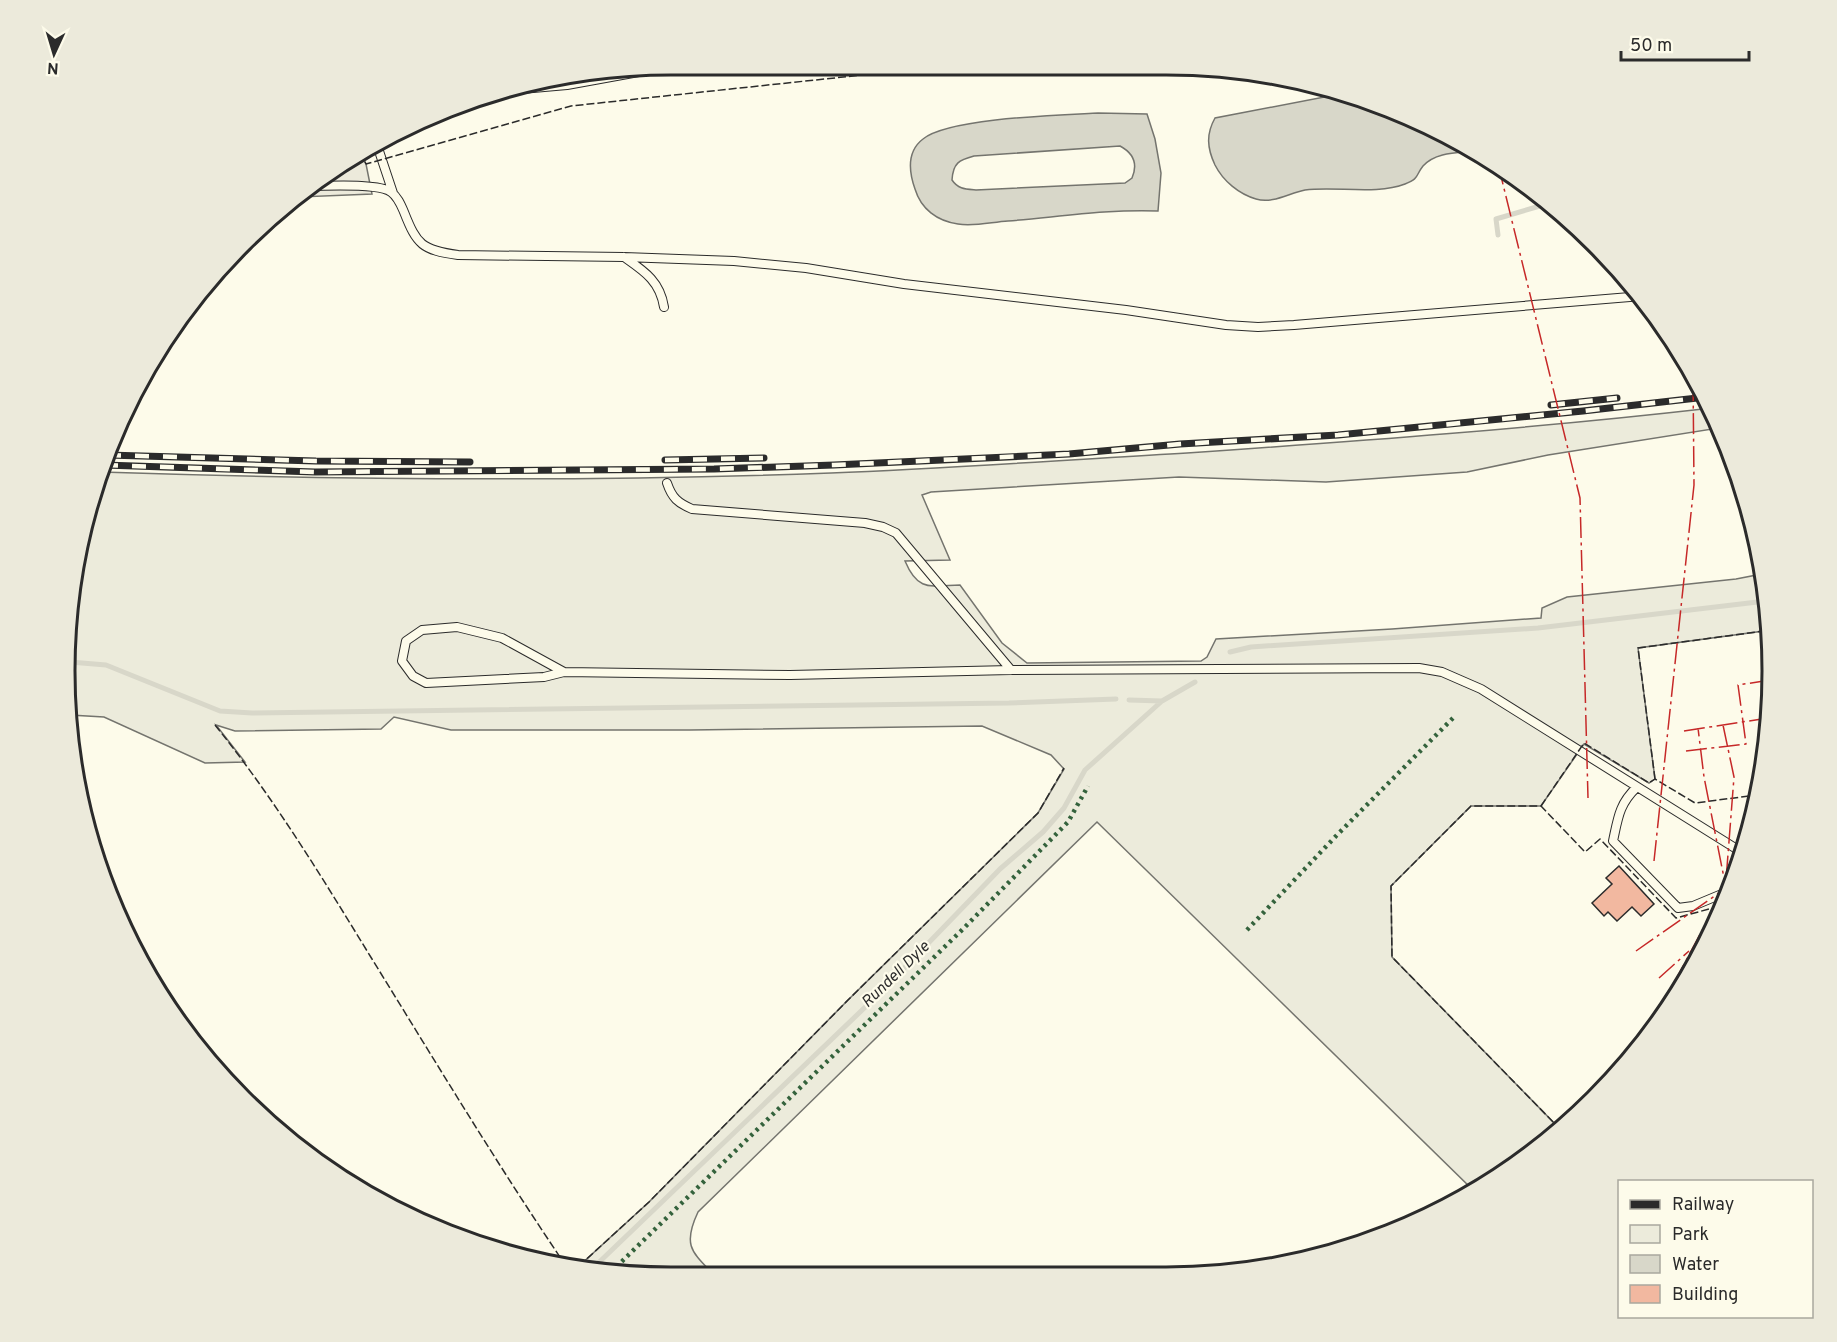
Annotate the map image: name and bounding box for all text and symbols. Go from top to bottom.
north arrow [24,24,84,84]
scale bar [1621,24,1748,62]
text: 50 m [1630,35,1672,58]
text: N [47,57,60,77]
water label: Rundell Dyle [858,937,935,1012]
legend [1618,1180,1813,1318]
text: Railway [1672,1194,1734,1217]
text: Park [1672,1224,1709,1247]
text: Water [1672,1254,1719,1277]
text: Building [1672,1284,1738,1307]

